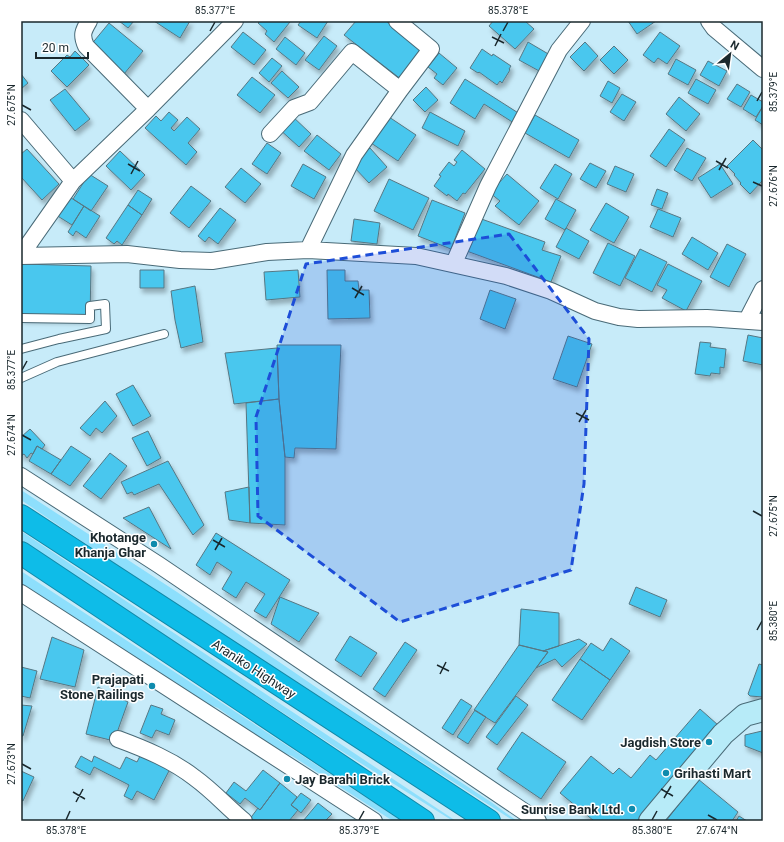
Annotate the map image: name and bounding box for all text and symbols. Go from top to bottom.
text: 85.377°E [195,5,235,16]
text: 85.378°E [488,5,528,16]
scale bar [36,34,88,60]
north arrow [710,34,750,74]
text: N [728,38,741,53]
text: 20 m [42,41,69,55]
text: 85.379°E [768,72,779,112]
text: 27.675°N [6,84,17,126]
text: 27.676°N [768,165,779,207]
text: 85.377°E [6,350,17,390]
text: 27.674°N [6,414,17,456]
text: 27.675°N [768,495,779,537]
place label: Khotange Khanja Ghar [75,530,146,560]
marker: Khotange Khanja Ghar [149,539,159,549]
text: 85.380°E [768,601,779,641]
street label: Araniko Highway [209,636,299,702]
place label: Prajapati Stone Railings [60,672,144,702]
marker: Prajapati Stone Railings [147,681,157,691]
place label: Jagdish Store [620,735,701,750]
marker: Jagdish Store [704,737,714,747]
text: 27.673°N [6,743,17,785]
place label: Grihasti Mart [674,766,751,781]
marker: Grihasti Mart [661,768,671,778]
place label: Jay Barahi Brick [295,772,391,787]
marker: Jay Barahi Brick [282,774,292,784]
place label: Sunrise Bank Ltd. [521,802,624,817]
marker: Sunrise Bank Ltd. [627,804,637,814]
text: 85.378°E [46,825,86,836]
text: 85.379°E [339,825,379,836]
text: 85.380°E [632,825,672,836]
text: 27.674°N [696,825,738,836]

